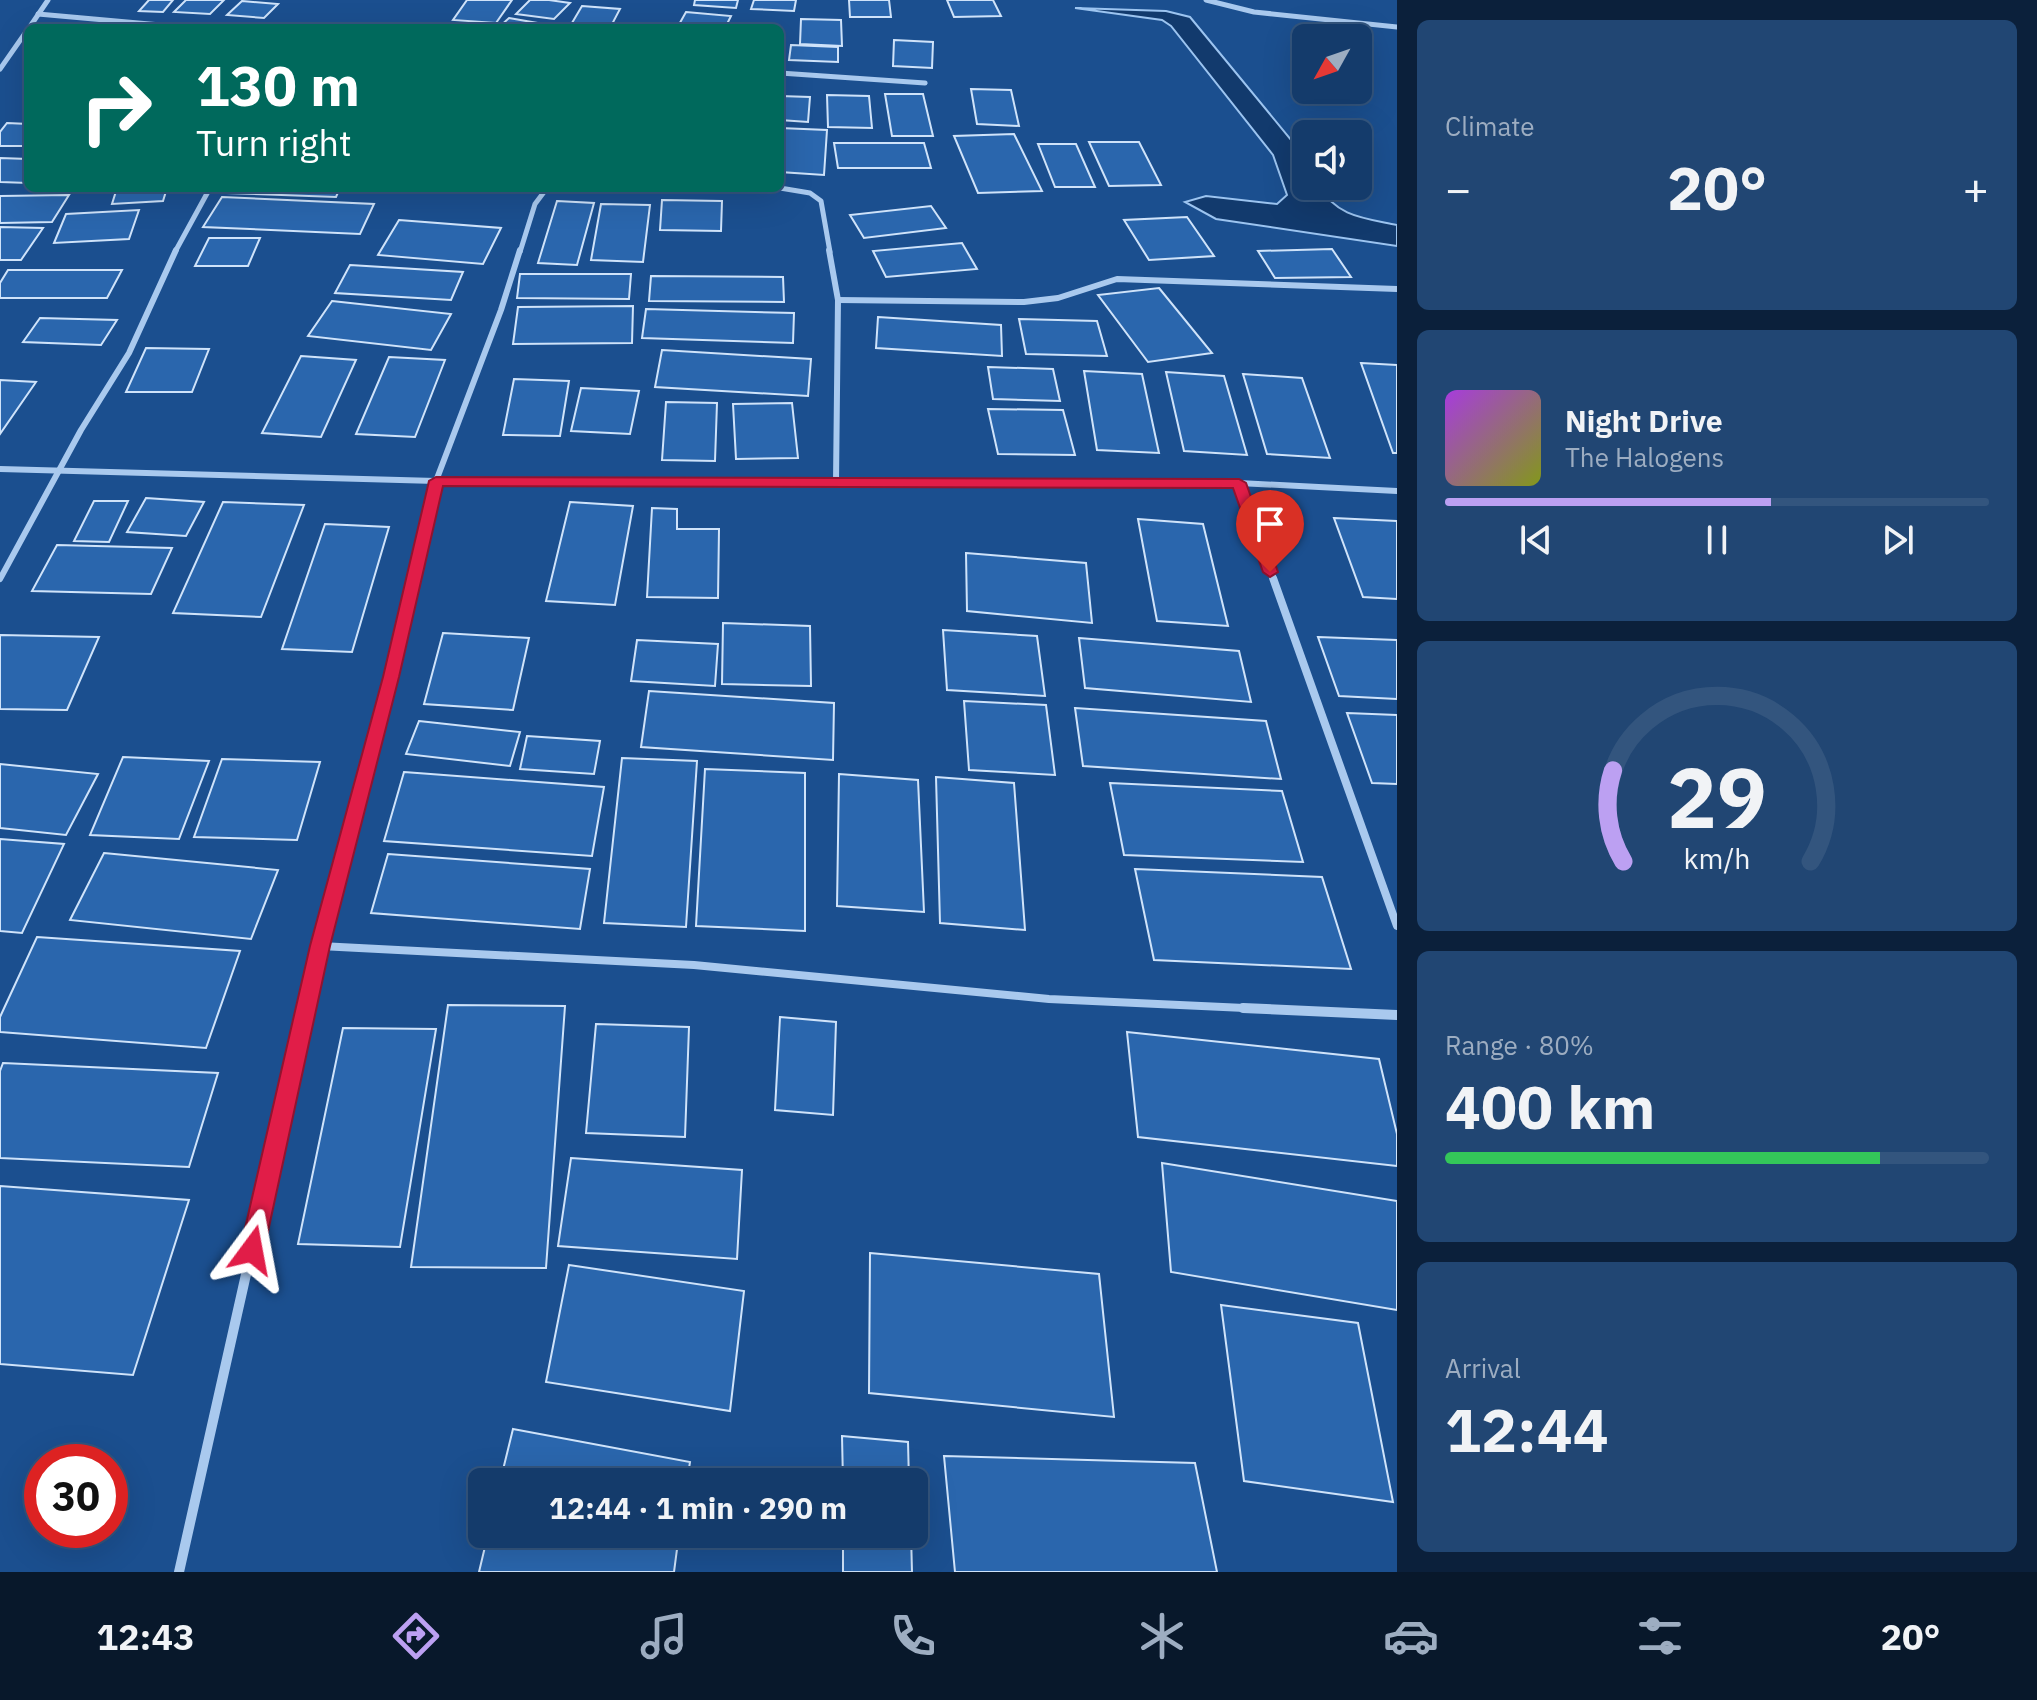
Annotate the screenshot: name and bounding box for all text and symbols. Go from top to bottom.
north arrow [1292,24,1372,104]
map controls [1292,24,1372,200]
text: 130 m [196,49,360,121]
icon: right [64,56,168,160]
text: Climate [1445,109,1535,143]
text: Turn right [196,119,352,166]
button: sound [1292,120,1372,200]
text: 20° [1667,148,1767,227]
text: − [1445,160,1471,217]
text: + [1963,160,1989,217]
text: Night Drive [1565,401,1723,440]
text: The Halogens [1565,440,1724,474]
pin [1236,490,1304,572]
icon: arrive [1248,502,1292,546]
icon: previous [1514,518,1558,562]
icon: pause [1695,518,1739,562]
icon: next [1876,518,1920,562]
text: 29 [1667,743,1767,851]
text: km/h [1683,840,1751,877]
text: Range · 80% [1445,1028,1594,1062]
text: 400 km [1445,1067,1655,1146]
position arrow [210,1208,294,1292]
text: Arrival [1445,1351,1521,1385]
text: 12:44 [1445,1390,1609,1469]
speed limit sign: 30 [24,1444,128,1548]
text: 12:44 · 1 min · 290 m [549,1488,847,1527]
icon: directions [388,1608,444,1664]
icon: music [636,1608,692,1664]
icon: phone [885,1608,941,1664]
icon: climate [1134,1608,1190,1664]
icon: car [1383,1608,1439,1664]
icon: filters [1632,1608,1688,1664]
text: 12:43 [96,1613,195,1660]
text: 20° [1880,1613,1941,1660]

